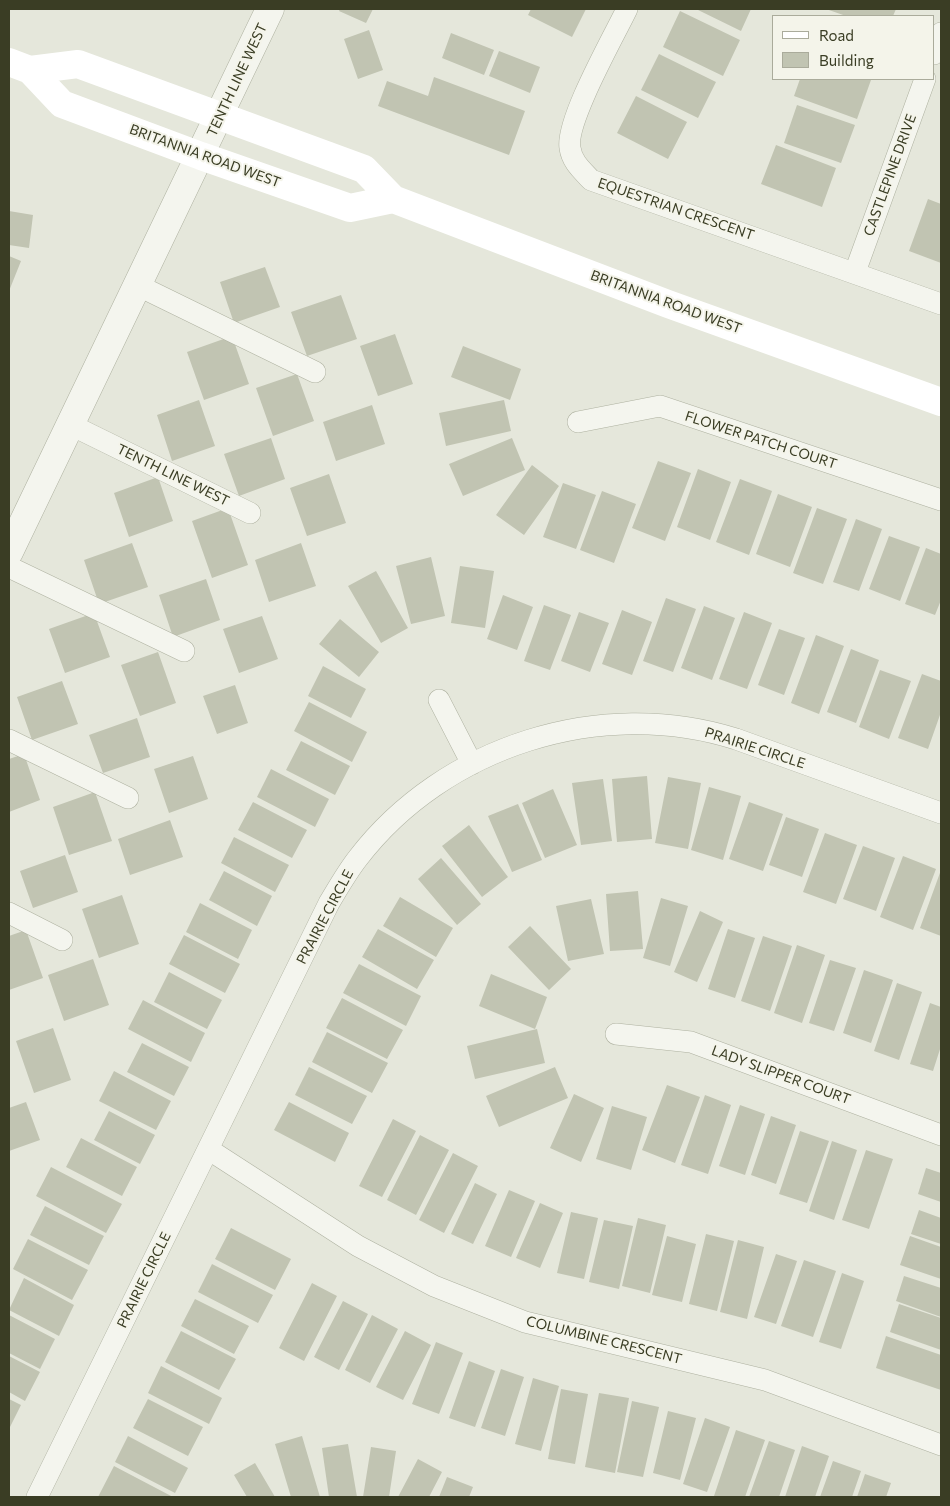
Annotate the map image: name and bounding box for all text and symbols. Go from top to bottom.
legend [772,15,935,80]
street label: TENTH LINE WEST [203,21,271,139]
text: Road [819,26,854,44]
text: Building [819,51,874,69]
street label: CASTLEPINE DRIVE [860,112,920,238]
street label: BRITANNIA ROAD WEST [127,121,283,191]
street label: EQUESTRIAN CRESCENT [596,174,756,244]
street label: BRITANNIA ROAD WEST [588,267,744,337]
street label: FLOWER PATCH COURT [683,407,839,473]
street label: TENTH LINE WEST [114,440,232,510]
street label: PRAIRIE CIRCLE [703,724,807,772]
street label: PRAIRIE CIRCLE [293,867,357,967]
street label: LADY SLIPPER COURT [709,1042,853,1108]
street label: PRAIRIE CIRCLE [114,1229,174,1331]
street label: COLUMBINE CRESCENT [524,1313,684,1367]

